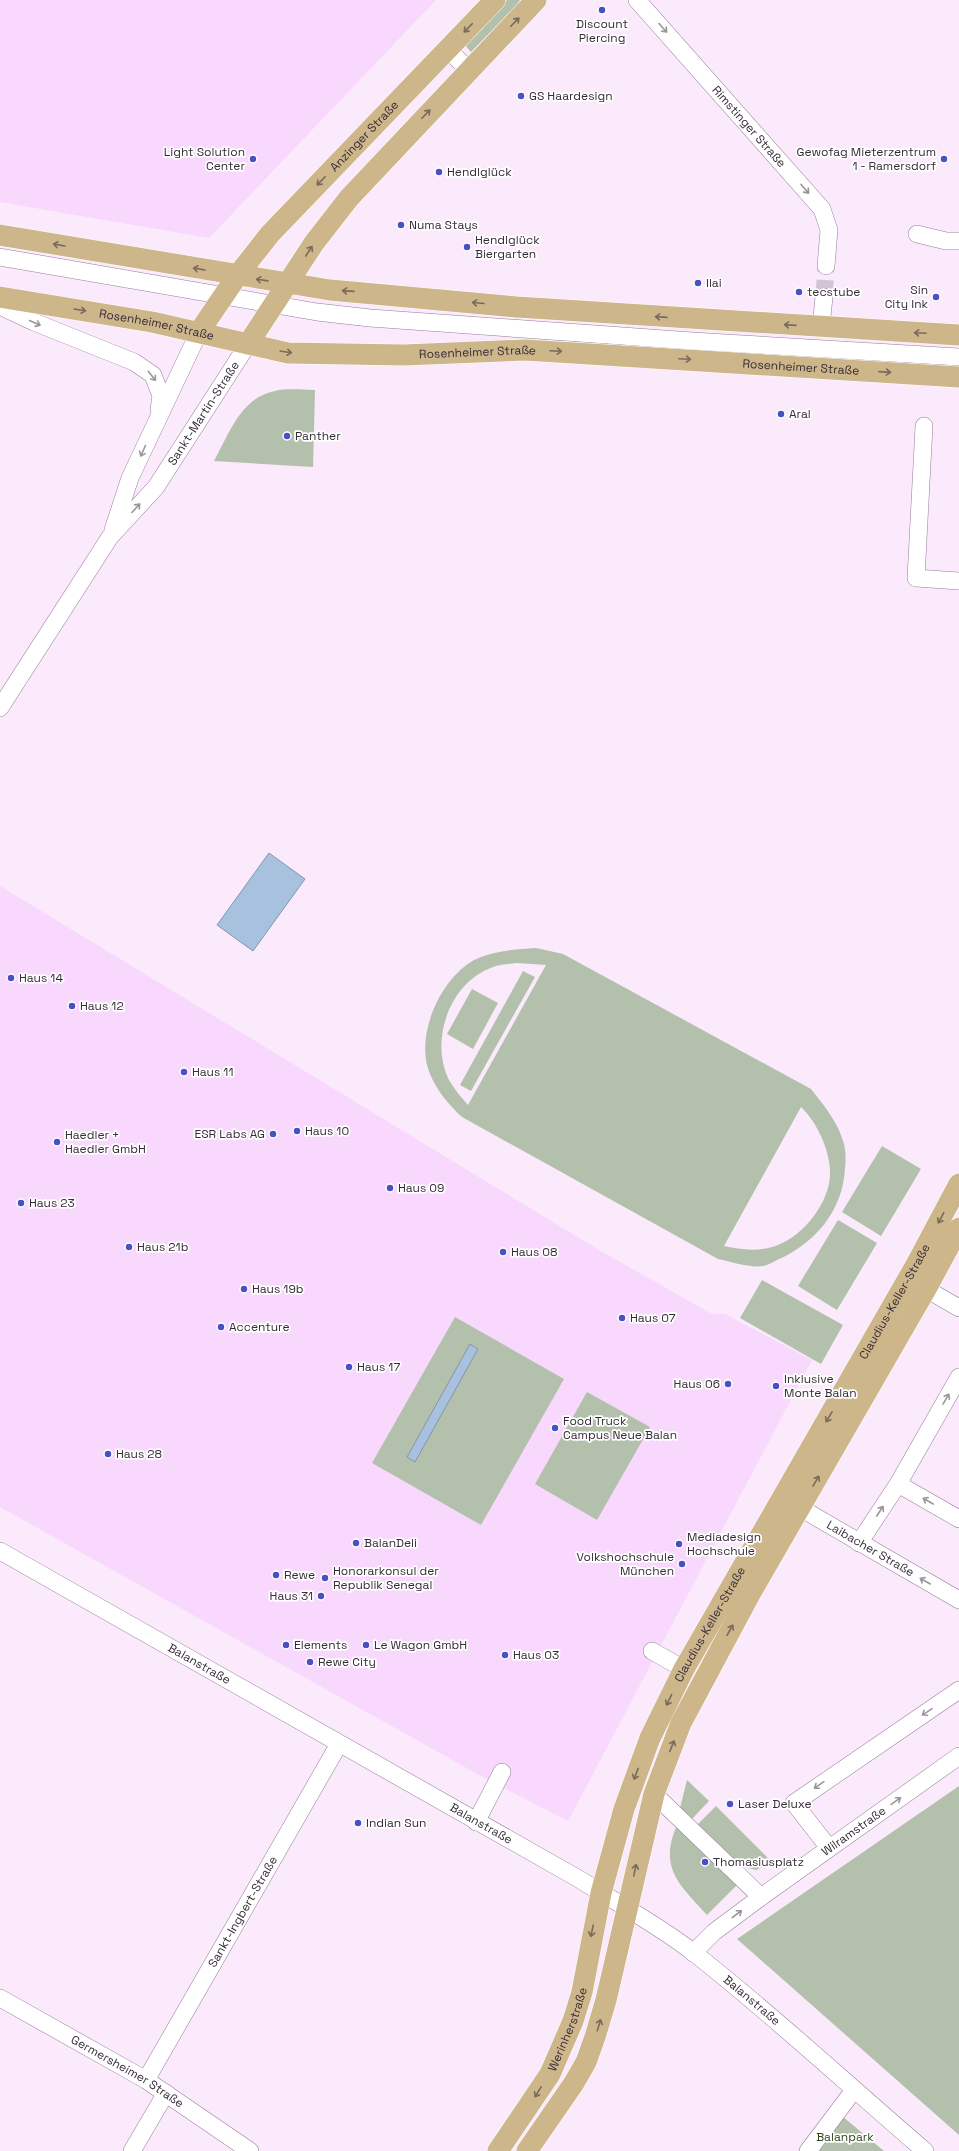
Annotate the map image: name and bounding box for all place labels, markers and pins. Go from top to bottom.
marker: Discount Piercing [597,5,607,15]
place label: Discount Piercing [576,16,628,46]
place label: GS Haardesign [529,88,613,104]
marker: GS Haardesign [516,91,526,101]
place label: Light Solution Center [164,144,245,174]
place label: Gewofag Mieterzentrum 1 - Ramersdorf [797,144,936,174]
marker: Light Solution Center [248,154,258,164]
marker: Gewofag Mieterzentrum 1 - Ramersdorf [939,154,949,164]
place label: Hendlglück [447,164,512,180]
marker: Hendlglück [434,167,444,177]
place label: Numa Stays [409,217,478,233]
marker: Numa Stays [396,220,406,230]
place label: Hendlglück Biergarten [475,232,540,262]
marker: Hendlglück Biergarten [462,242,472,252]
place label: Ilai [706,275,722,291]
marker: Ilai [693,278,703,288]
place label: Sin City Ink [885,282,929,312]
place label: tecstube [807,284,860,300]
marker: tecstube [794,287,804,297]
marker: Sin City Ink [931,292,941,302]
place label: Aral [789,406,811,422]
marker: Aral [776,409,786,419]
place label: Panther [295,428,341,444]
marker: Panther [282,431,292,441]
place label: Haus 14 [19,970,63,986]
marker: Haus 14 [6,973,16,983]
place label: Haus 12 [80,998,124,1014]
marker: Haus 12 [67,1001,77,1011]
place label: Haus 11 [192,1064,233,1080]
marker: Haus 11 [179,1067,189,1077]
place label: Haus 10 [305,1123,349,1139]
place label: ESR Labs AG [194,1126,265,1142]
marker: Haus 10 [292,1126,302,1136]
place label: Haedler + Haedler GmbH [65,1127,146,1157]
marker: ESR Labs AG [268,1129,278,1139]
marker: Haedler + Haedler GmbH [52,1137,62,1147]
place label: Haus 09 [398,1180,444,1196]
marker: Haus 09 [385,1183,395,1193]
place label: Haus 23 [29,1195,75,1211]
marker: Haus 23 [16,1198,26,1208]
place label: Haus 21b [137,1239,189,1255]
marker: Haus 21b [124,1242,134,1252]
place label: Haus 08 [511,1244,558,1260]
marker: Haus 08 [498,1247,508,1257]
place label: Haus 19b [252,1281,304,1297]
marker: Haus 19b [239,1284,249,1294]
place label: Haus 07 [630,1310,676,1326]
marker: Haus 07 [617,1313,627,1323]
place label: Accenture [229,1319,289,1335]
marker: Accenture [216,1322,226,1332]
place label: Haus 17 [357,1359,400,1375]
marker: Haus 17 [344,1362,354,1372]
place label: Inklusive Monte Balan [784,1371,857,1401]
place label: Haus 06 [674,1376,720,1392]
marker: Haus 06 [723,1379,733,1389]
marker: Inklusive Monte Balan [771,1381,781,1391]
place label: Food Truck Campus Neue Balan [563,1413,677,1443]
marker: Food Truck Campus Neue Balan [550,1423,560,1433]
place label: Haus 28 [116,1446,162,1462]
marker: Haus 28 [103,1449,113,1459]
place label: Mediadesign Hochschule [687,1529,761,1559]
place label: BalanDeli [364,1535,417,1551]
marker: BalanDeli [351,1538,361,1548]
marker: Mediadesign Hochschule [674,1539,684,1549]
place label: Volkshochschule München [577,1549,674,1579]
marker: Volkshochschule München [677,1559,687,1569]
place label: Honorarkonsul der Republik Senegal [333,1563,439,1593]
place label: Rewe [284,1567,315,1583]
marker: Rewe [271,1570,281,1580]
marker: Honorarkonsul der Republik Senegal [320,1573,330,1583]
place label: Haus 31 [270,1588,313,1604]
marker: Haus 31 [316,1591,326,1601]
place label: Elements [294,1637,347,1653]
place label: Le Wagon GmbH [374,1637,467,1653]
marker: Elements [281,1640,291,1650]
marker: Le Wagon GmbH [361,1640,371,1650]
place label: Haus 03 [513,1647,559,1663]
marker: Haus 03 [500,1650,510,1660]
place label: Rewe City [318,1654,376,1670]
marker: Rewe City [305,1657,315,1667]
place label: Laser Deluxe [738,1796,812,1812]
marker: Laser Deluxe [725,1799,735,1809]
place label: Indian Sun [366,1815,426,1831]
marker: Indian Sun [353,1818,363,1828]
place label: Thomasiusplatz [713,1854,804,1870]
marker: Thomasiusplatz [700,1857,710,1867]

